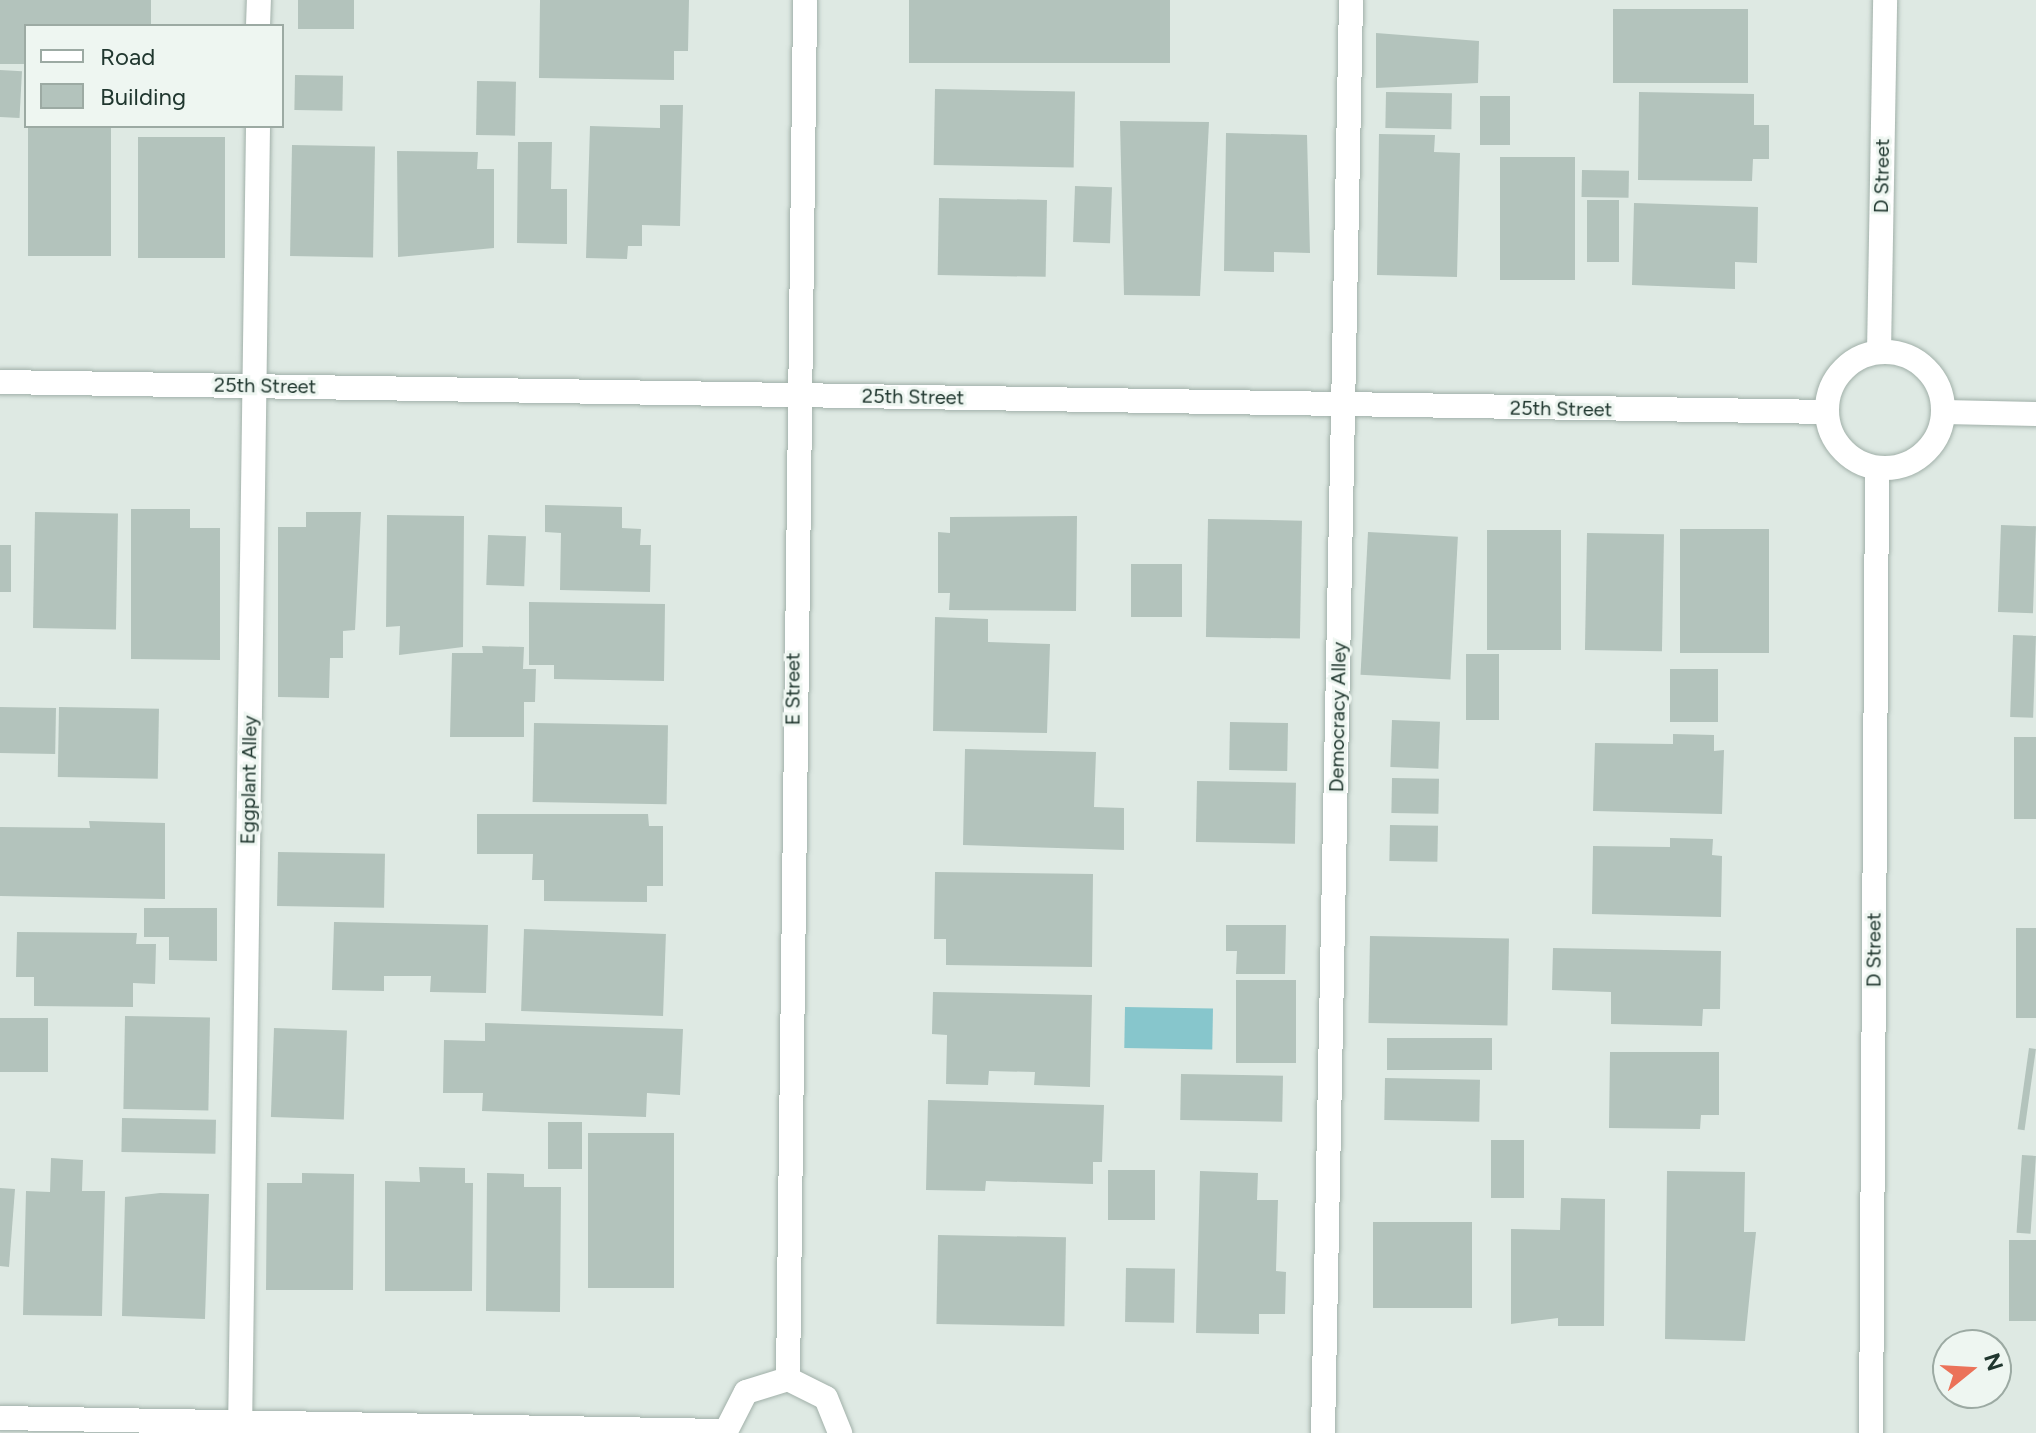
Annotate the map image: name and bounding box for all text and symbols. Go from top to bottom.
legend [24,24,284,128]
text: Road [100,42,155,71]
text: Building [100,82,186,111]
street label: D Street [1869,138,1895,214]
street label: 25th Street [214,373,316,399]
street label: 25th Street [862,384,964,410]
street label: 25th Street [1510,396,1612,422]
street label: Democracy Alley [1325,641,1351,793]
street label: E Street [781,653,805,725]
street label: Eggplant Alley [236,715,262,845]
street label: D Street [1862,913,1886,987]
north arrow [1932,1329,2012,1409]
text: N [1978,1350,2009,1374]

